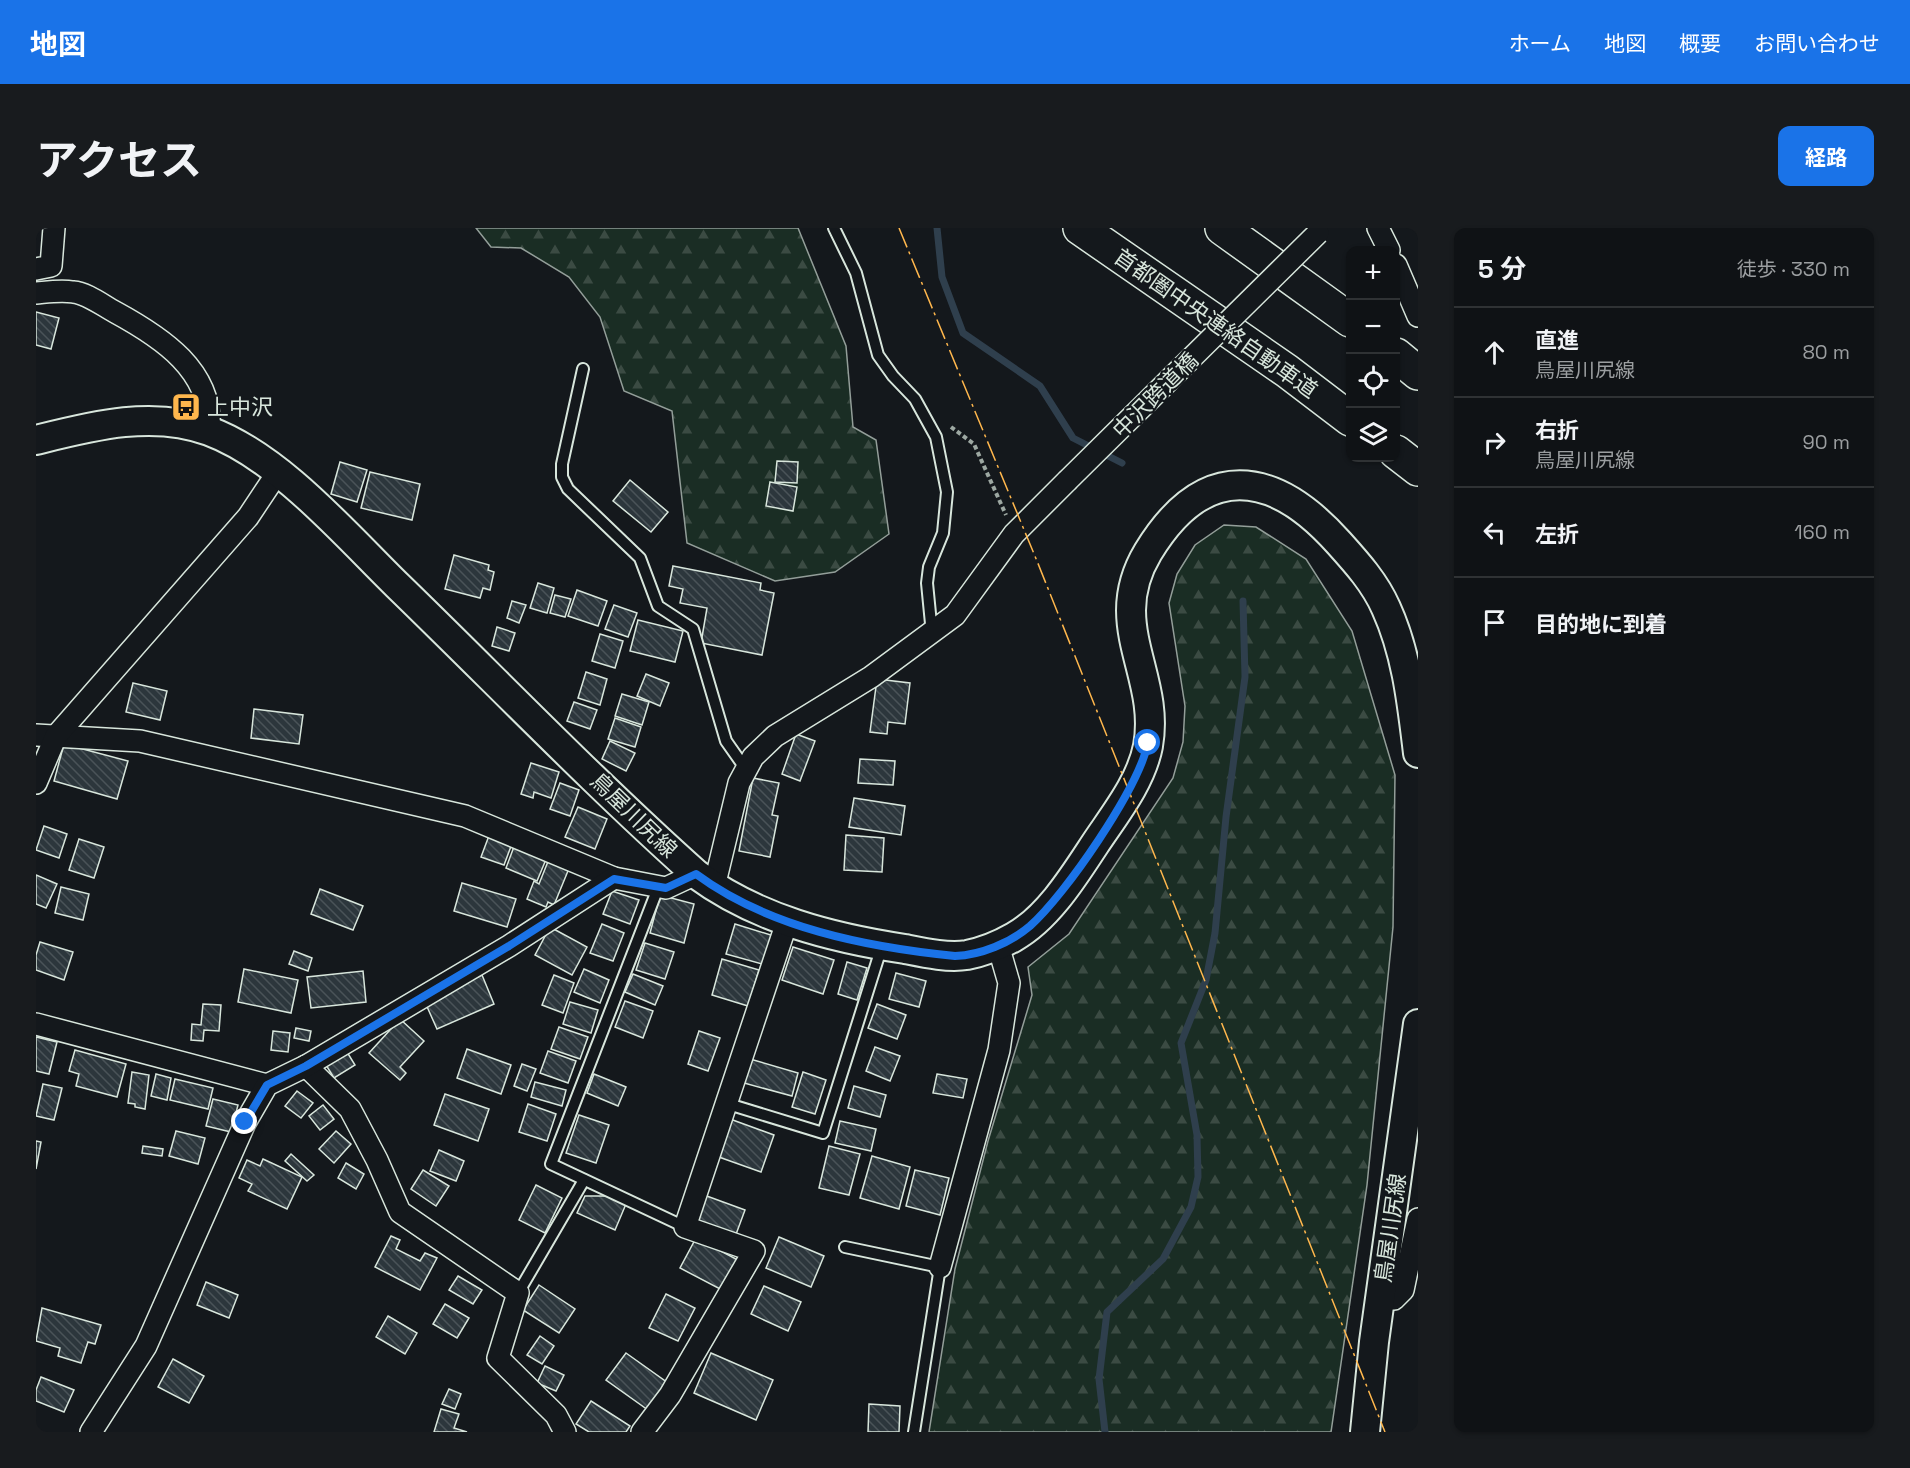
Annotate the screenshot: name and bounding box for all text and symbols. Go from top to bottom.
text: 地図 [30,26,86,62]
text: ホーム [1509,30,1571,57]
text: 地図 [1604,30,1646,57]
text: 概要 [1679,30,1721,57]
text: お問い合わせ [1754,30,1880,57]
button: 経路 [1778,126,1874,186]
text: アクセス [36,134,202,187]
street label: 首都圏中央連絡自動車道 [1109,242,1323,404]
map controls [1346,246,1400,462]
button: + [1346,246,1400,300]
text: 5 分 [1478,252,1526,286]
text: 徒歩 · 330 m [1737,256,1850,282]
button: − [1346,300,1400,354]
text: 直進 [1535,326,1579,354]
icon: ahead [1478,336,1511,369]
text: 80 m [1802,339,1850,365]
street label: 中沢跨道橋 [1106,346,1204,444]
button: locate [1346,354,1400,408]
text: 鳥屋川尻線 [1535,357,1635,383]
bus stop icon: 上中沢 [170,391,202,423]
place label: 上中沢 [207,393,273,421]
button: layers [1346,408,1400,462]
text: 右折 [1535,416,1579,444]
icon: right [1478,426,1511,459]
text: 90 m [1803,429,1850,455]
text: 鳥屋川尻線 [1535,447,1635,473]
icon: left [1478,516,1511,549]
text: 160 m [1794,519,1850,545]
text: 左折 [1535,520,1579,548]
icon: arrive [1478,606,1511,639]
text: 目的地に到着 [1535,610,1667,638]
route start [1134,729,1160,755]
street label: 鳥屋川尻線 [585,767,683,863]
route end [231,1108,257,1134]
street label: 鳥屋川尻線 [1368,1172,1412,1284]

